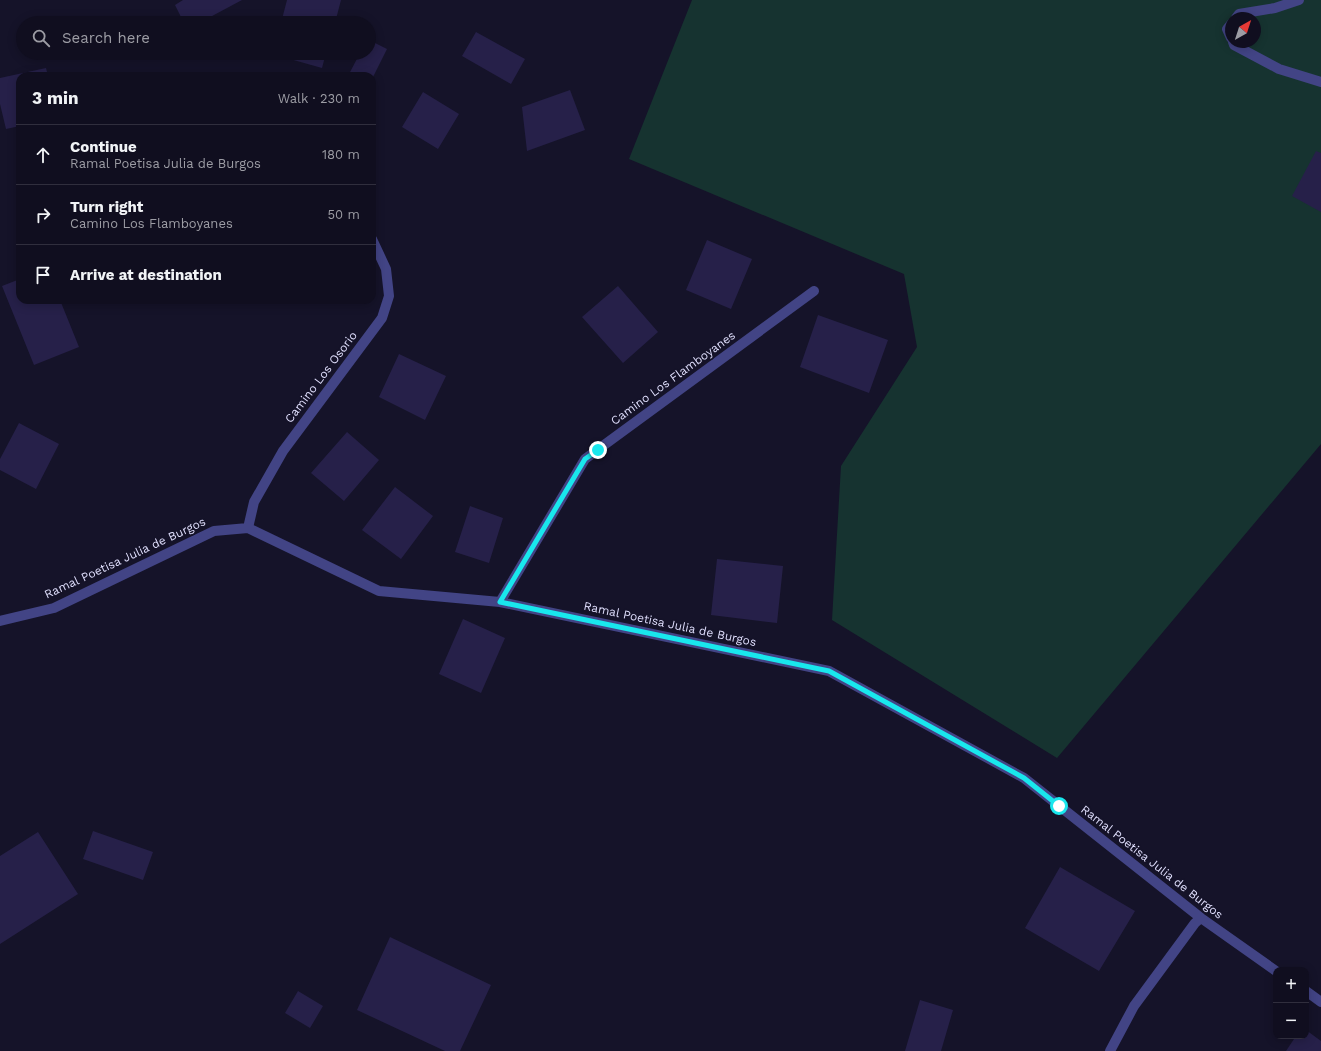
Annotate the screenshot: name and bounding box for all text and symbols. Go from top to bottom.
north arrow [1225,12,1261,48]
search box [16,16,376,60]
icon: search [30,27,52,49]
text: Search here [62,29,150,47]
text: 3 min [32,88,78,108]
text: Walk · 230 m [278,91,360,106]
text: Continue [70,138,137,156]
icon: ahead [32,144,54,166]
text: 180 m [322,147,360,162]
text: Ramal Poetisa Julia de Burgos [70,156,261,171]
text: Turn right [70,198,143,216]
icon: right [32,204,54,226]
text: 50 m [328,207,360,222]
text: Camino Los Flamboyanes [70,216,233,231]
icon: arrive [32,264,54,286]
text: Arrive at destination [70,266,222,284]
street label: Camino Los Flamboyanes [608,328,738,428]
street label: Camino Los Osorio [282,329,360,425]
route end [589,441,607,459]
street label: Ramal Poetisa Julia de Burgos [42,514,208,602]
street label: Ramal Poetisa Julia de Burgos [582,599,758,649]
route start [1050,797,1068,815]
street label: Ramal Poetisa Julia de Burgos [1078,802,1226,922]
map controls [1273,967,1309,1039]
button: + [1273,967,1309,1003]
button: − [1273,1003,1309,1039]

